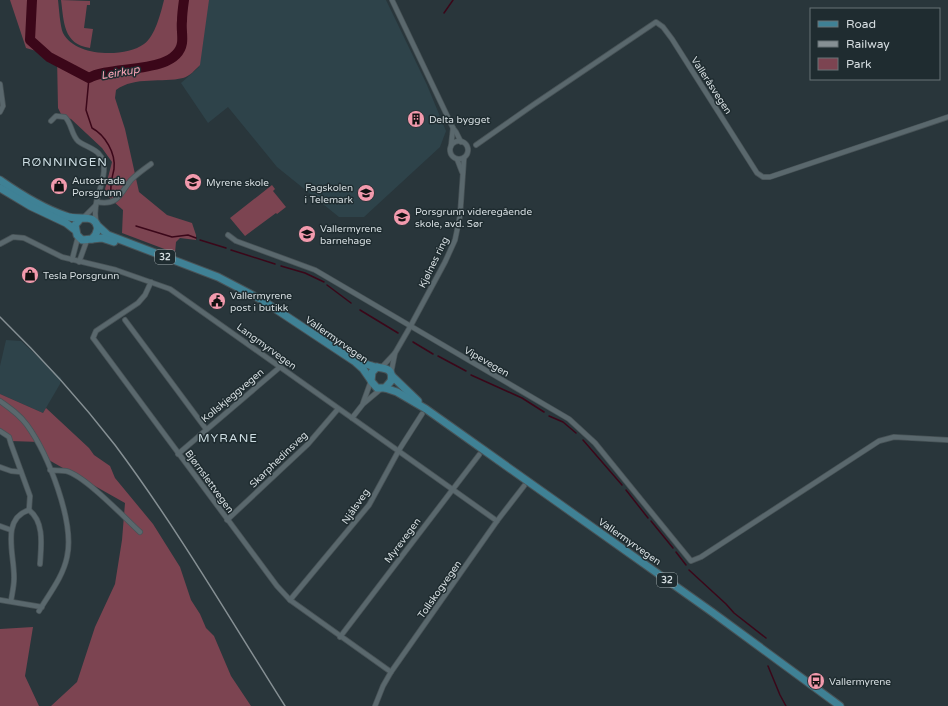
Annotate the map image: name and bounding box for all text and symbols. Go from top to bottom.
legend [810,8,940,80]
text: Road [846,17,876,31]
text: Railway [846,37,890,51]
street label: Valleråsvegen [688,55,734,116]
text: Park [846,57,872,71]
water label: Leirkup [100,63,142,82]
building icon: Delta bygget [406,109,426,129]
place label: Delta bygget [429,114,490,126]
district label: RØNNINGEN [22,155,108,169]
school or university icon: Myrene skole [183,172,203,192]
place label: Autostrada Porsgrunn [72,175,125,199]
shop icon: Autostrada Porsgrunn [49,176,69,196]
place label: Myrene skole [206,177,269,189]
place label: Fagskolen i Telemark [305,182,354,206]
school or university icon: Fagskolen i Telemark [356,183,376,203]
place label: Porsgrunn videregående skole, avd. Sør [415,206,532,230]
school or university icon: Porsgrunn videregående skole, avd. Sør [392,207,412,227]
place label: Vallermyrene barnehage [320,223,382,247]
school or university icon: Vallermyrene barnehage [297,224,317,244]
street label: Kjølnes ring [416,235,451,290]
road number: 32 [155,250,175,264]
shop icon: Tesla Porsgrunn [20,265,40,285]
place label: Tesla Porsgrunn [43,270,119,282]
place label: Vallermyrene post i butikk [230,290,292,314]
public building icon: Vallermyrene post i butikk [207,291,227,311]
street label: Vallermyrvegen [303,314,370,366]
street label: Langmyrvegen [234,321,299,373]
street label: Vipevegen [462,344,511,380]
street label: Kollskjeggvegen [199,366,266,425]
street label: Skarphedinsveg [247,429,310,490]
district label: MYRANE [198,431,258,445]
street label: Bjørnslettvegen [182,448,236,515]
street label: Njålsveg [339,487,372,527]
street label: Myrevegen [382,516,424,565]
street label: Vallermyrvegen [596,516,663,568]
street label: Tollskogvegen [415,558,464,621]
road number: 32 [657,573,677,587]
bus stop icon: Vallermyrene [806,671,826,691]
place label: Vallermyrene [829,676,891,688]

